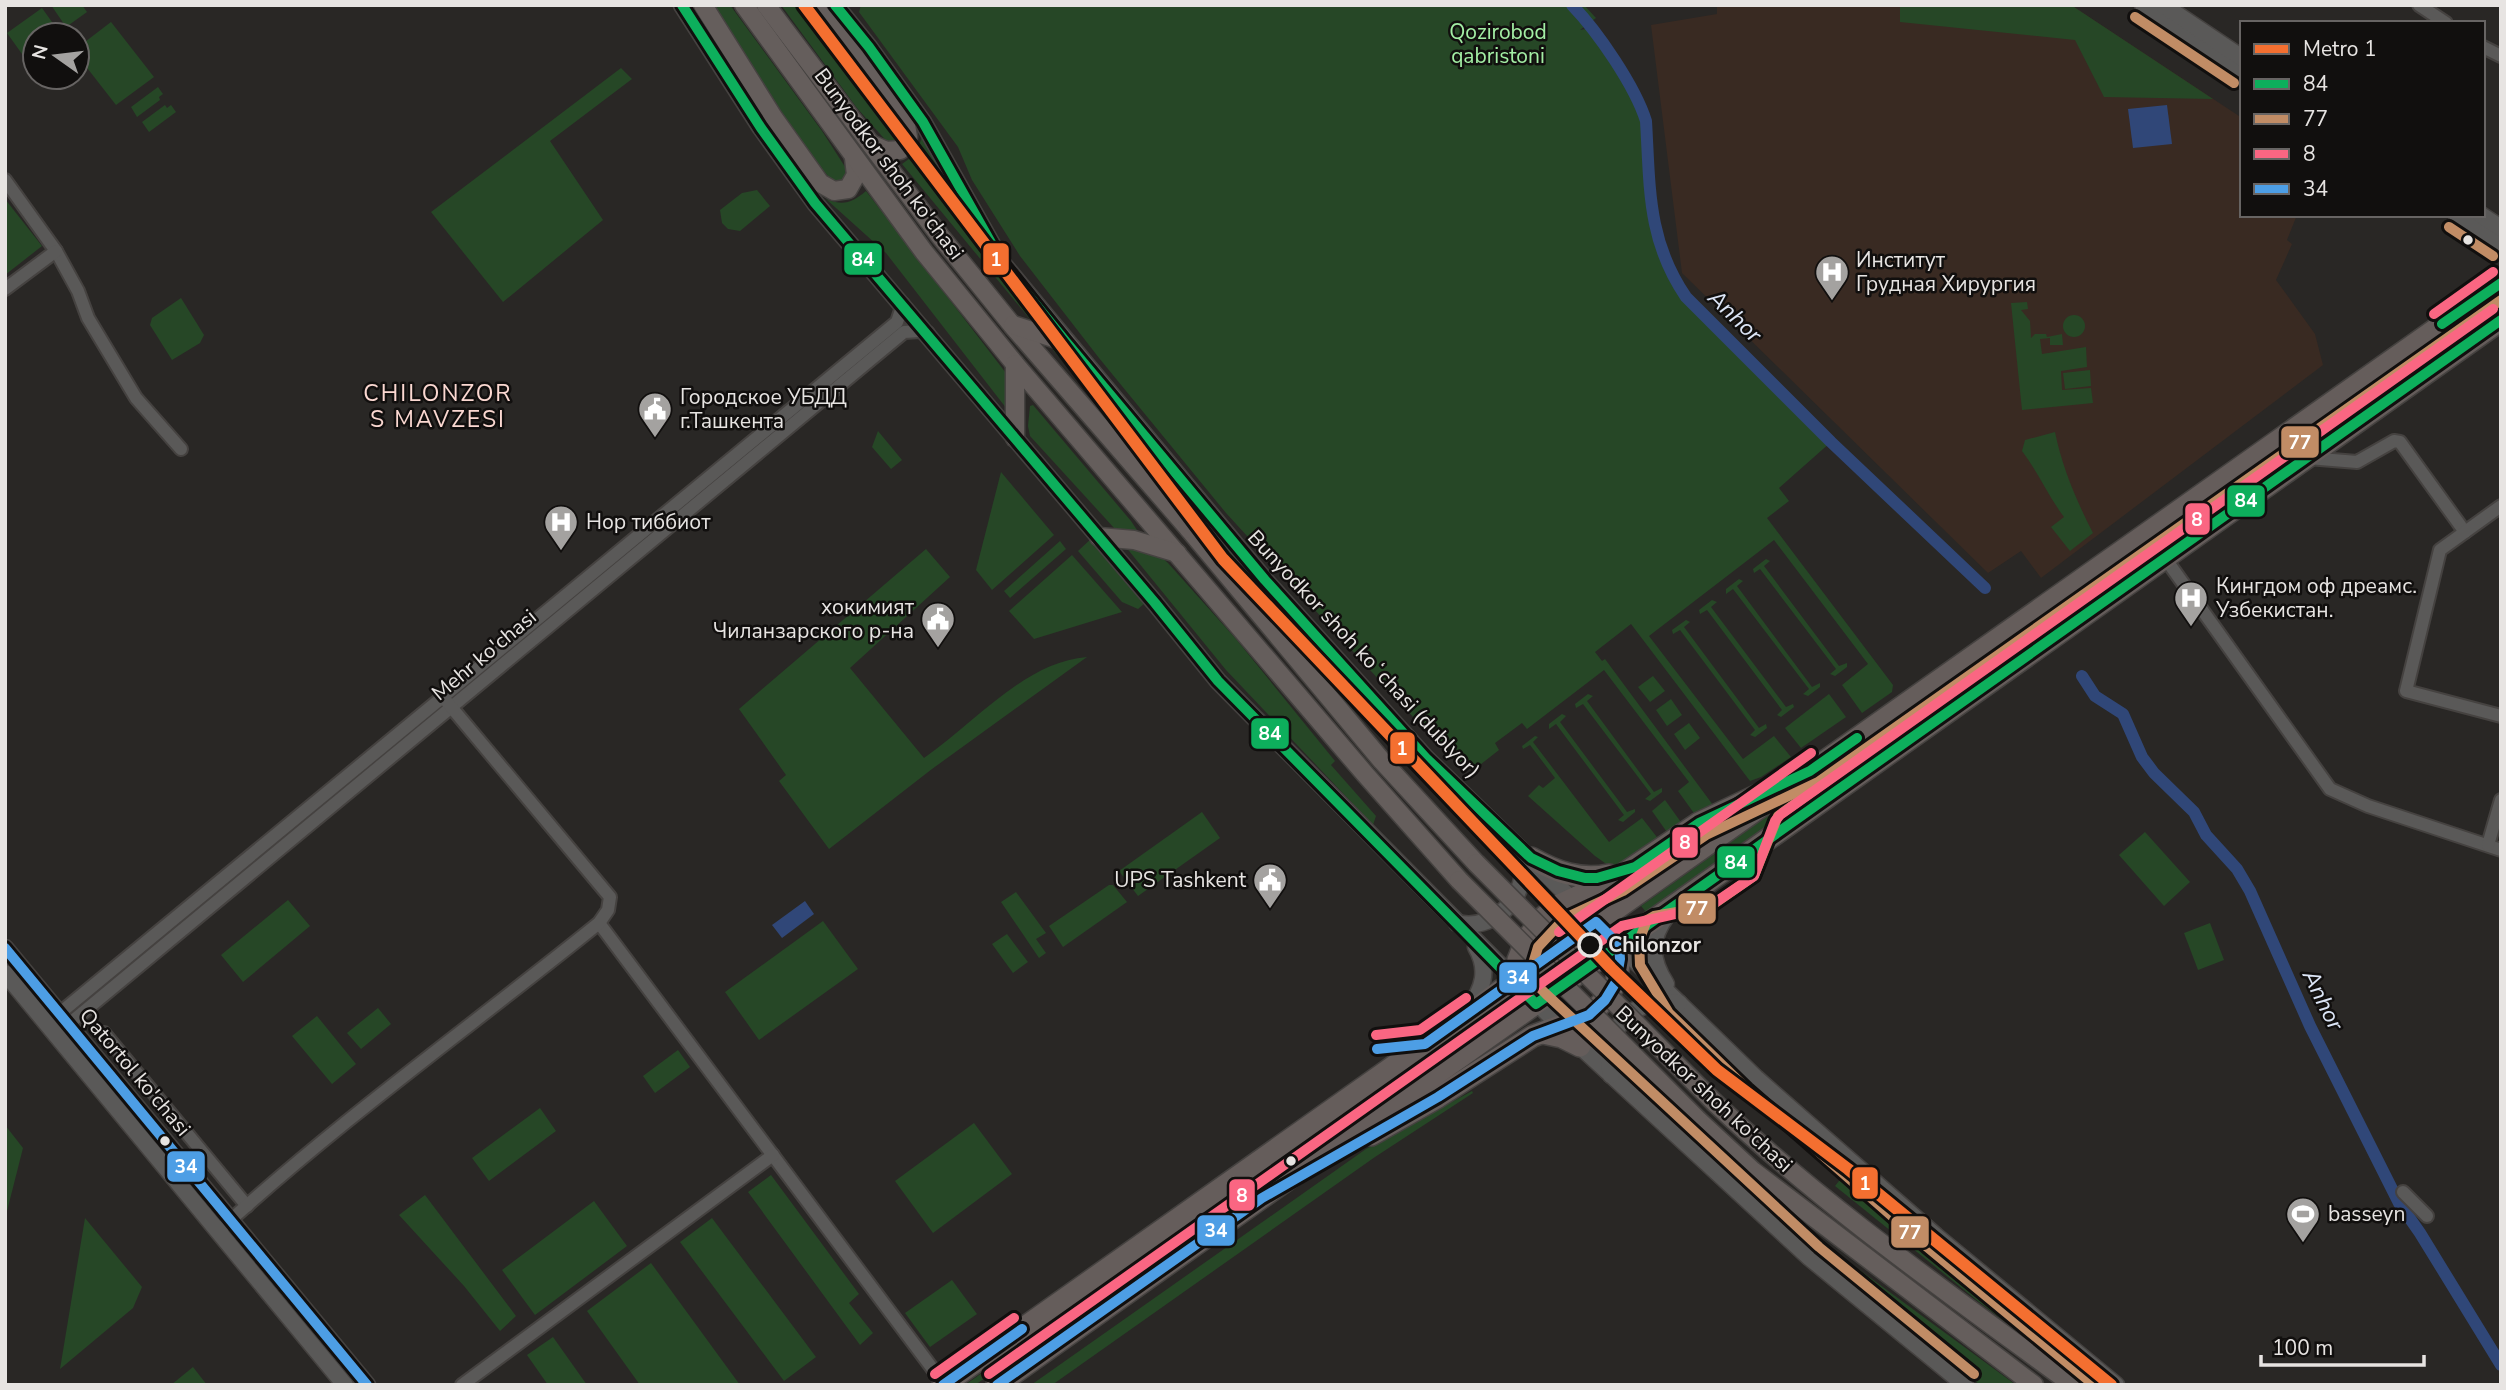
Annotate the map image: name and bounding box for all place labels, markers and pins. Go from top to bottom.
unlabelled marker [2461,233,2475,247]
place label: Институт Грудная Хирургия [1856,246,2036,298]
hospital icon: Институт Грудная Хирургия [1813,253,1851,302]
place label: Городское УБДД г.Ташкента [680,383,847,435]
public building icon: Городское УБДД г.Ташкента [636,390,674,439]
hospital icon: Нор тиббиот [542,503,580,552]
place label: Нор тиббиот [586,508,711,536]
place label: Кингдом оф дреамс. Узбекистан. [2215,572,2417,624]
hospital icon: Кингдом оф дреамс. Узбекистан. [2172,579,2210,628]
place label: хокимият Чиланзарского р-на [713,593,915,645]
public building icon: хокимият Чиланзарского р-на [919,600,957,649]
public building icon: UPS Tashkent [1251,861,1289,910]
place label: UPS Tashkent [1114,866,1247,894]
place label: Chilonzor [1608,931,1702,959]
marker: Chilonzor [1578,933,1602,957]
unlabelled marker [158,1134,172,1148]
unlabelled marker [1284,1154,1298,1168]
sports icon: basseyn [2284,1195,2322,1244]
place label: basseyn [2328,1200,2405,1228]

